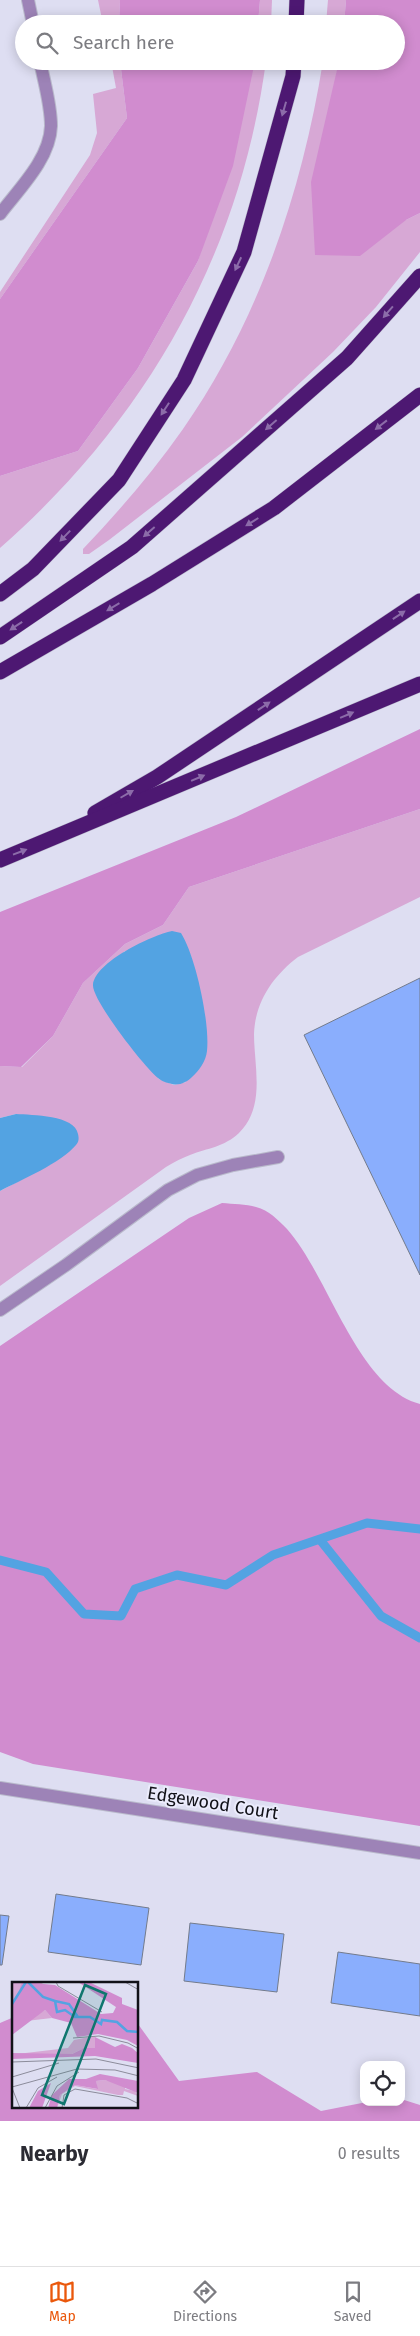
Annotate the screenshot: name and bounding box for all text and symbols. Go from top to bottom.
search box [15,15,405,70]
icon: search [33,29,61,57]
text: Search here [73,31,174,54]
one-way arrow [280,101,288,116]
one-way arrow [234,257,242,271]
one-way arrow [382,306,394,318]
one-way arrow [161,403,170,416]
one-way arrow [265,419,277,430]
one-way arrow [375,419,388,430]
one-way arrow [245,518,258,527]
one-way arrow [143,526,155,538]
one-way arrow [59,530,71,542]
one-way arrow [107,602,120,611]
one-way arrow [392,611,405,620]
one-way arrow [9,621,23,631]
one-way arrow [257,701,270,711]
one-way arrow [340,711,354,719]
one-way arrow [191,774,205,782]
one-way arrow [121,790,134,799]
one-way arrow [13,848,27,856]
street label: Edgewood Court [146,1782,281,1824]
inset map [12,1982,139,2108]
map controls [360,2061,405,2106]
button: locate [360,2061,405,2106]
text: Nearby [20,2141,88,2167]
text: 0 results [338,2144,400,2163]
tab: Map [48,2278,76,2325]
tab: Directions [173,2278,237,2325]
tab: Saved [334,2278,372,2325]

